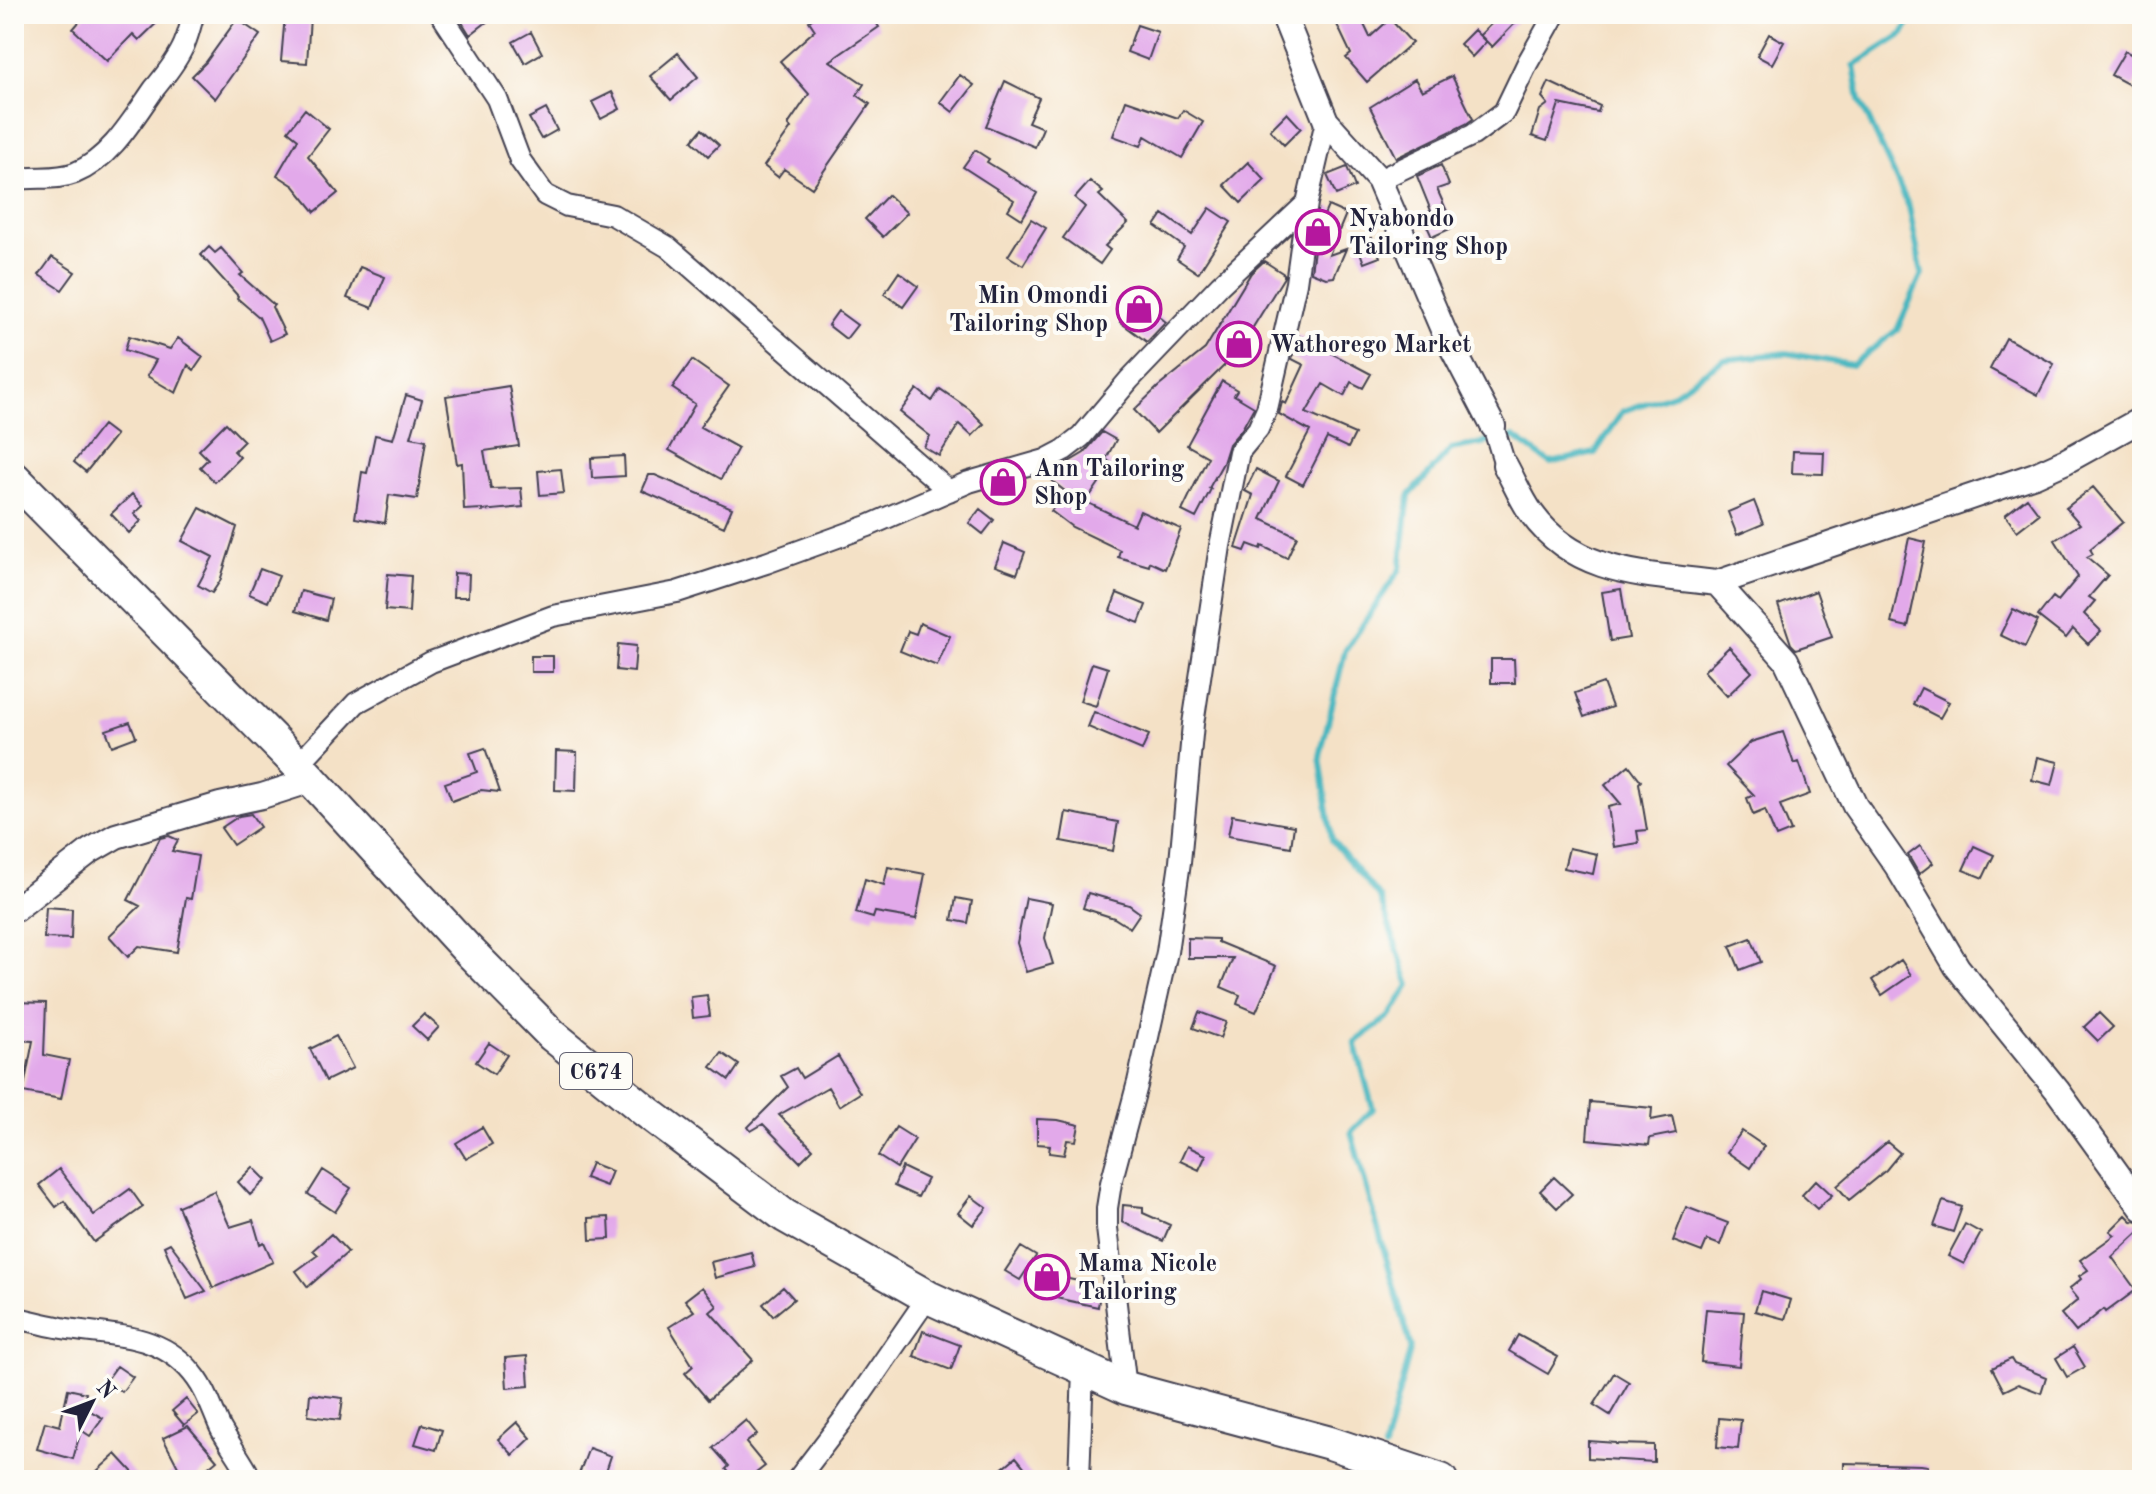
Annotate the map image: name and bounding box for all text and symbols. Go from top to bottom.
shop icon: Nyabondo Tailoring Shop [1294,208,1342,256]
place label: Nyabondo Tailoring Shop [1349,208,1508,260]
place label: Min Omondi Tailoring Shop [949,285,1108,337]
shop icon: Min Omondi Tailoring Shop [1115,285,1163,333]
shop icon: Wathorego Market [1215,320,1263,368]
place label: Wathorego Market [1270,334,1472,358]
shop icon: Ann Tailoring Shop [979,458,1027,506]
place label: Ann Tailoring Shop [1034,458,1185,510]
road number: C674 [560,1053,632,1089]
shop icon: Mama Nicole Tailoring [1023,1253,1071,1301]
place label: Mama Nicole Tailoring [1078,1253,1217,1305]
north arrow [52,1362,132,1442]
text: N [92,1376,119,1404]

